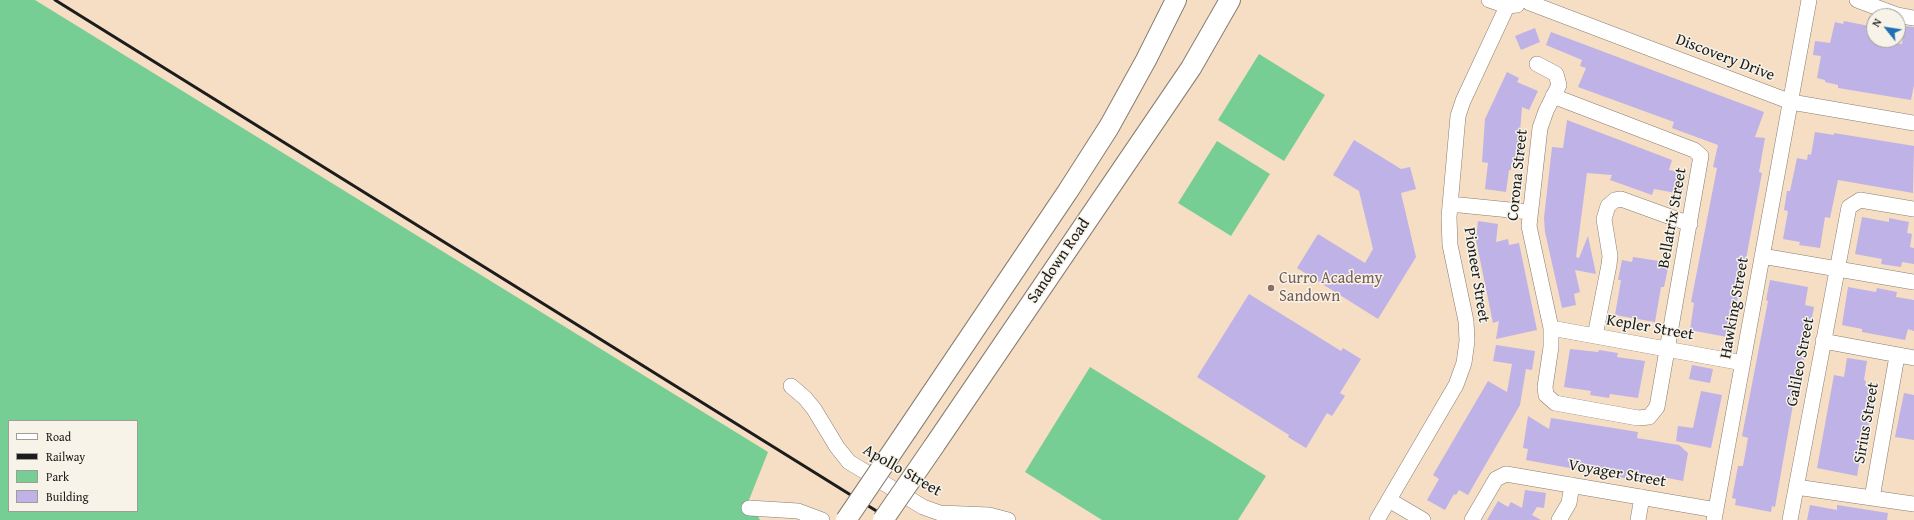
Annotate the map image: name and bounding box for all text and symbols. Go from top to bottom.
north arrow [1866,8,1906,48]
text: N [1868,15,1885,30]
street label: Discovery Drive [1673,30,1777,86]
street label: Corona Street [1504,128,1532,222]
street label: Bellatrix Street [1655,166,1691,270]
street label: Sandown Road [1024,215,1094,307]
street label: Pioneer Street [1459,226,1493,324]
street label: Hawking Street [1717,256,1753,360]
place label: Curro Academy Sandown [1279,269,1382,307]
marker: Curro Academy Sandown [1266,283,1276,293]
street label: Kepler Street [1605,311,1695,345]
street label: Galileo Street [1783,316,1819,408]
street label: Sirius Street [1850,381,1884,465]
legend [8,420,138,512]
text: Road [46,428,71,445]
street label: Apollo Street [859,441,945,501]
text: Railway [46,448,85,465]
street label: Voyager Street [1567,456,1667,492]
text: Park [46,468,69,485]
text: Building [46,488,89,505]

